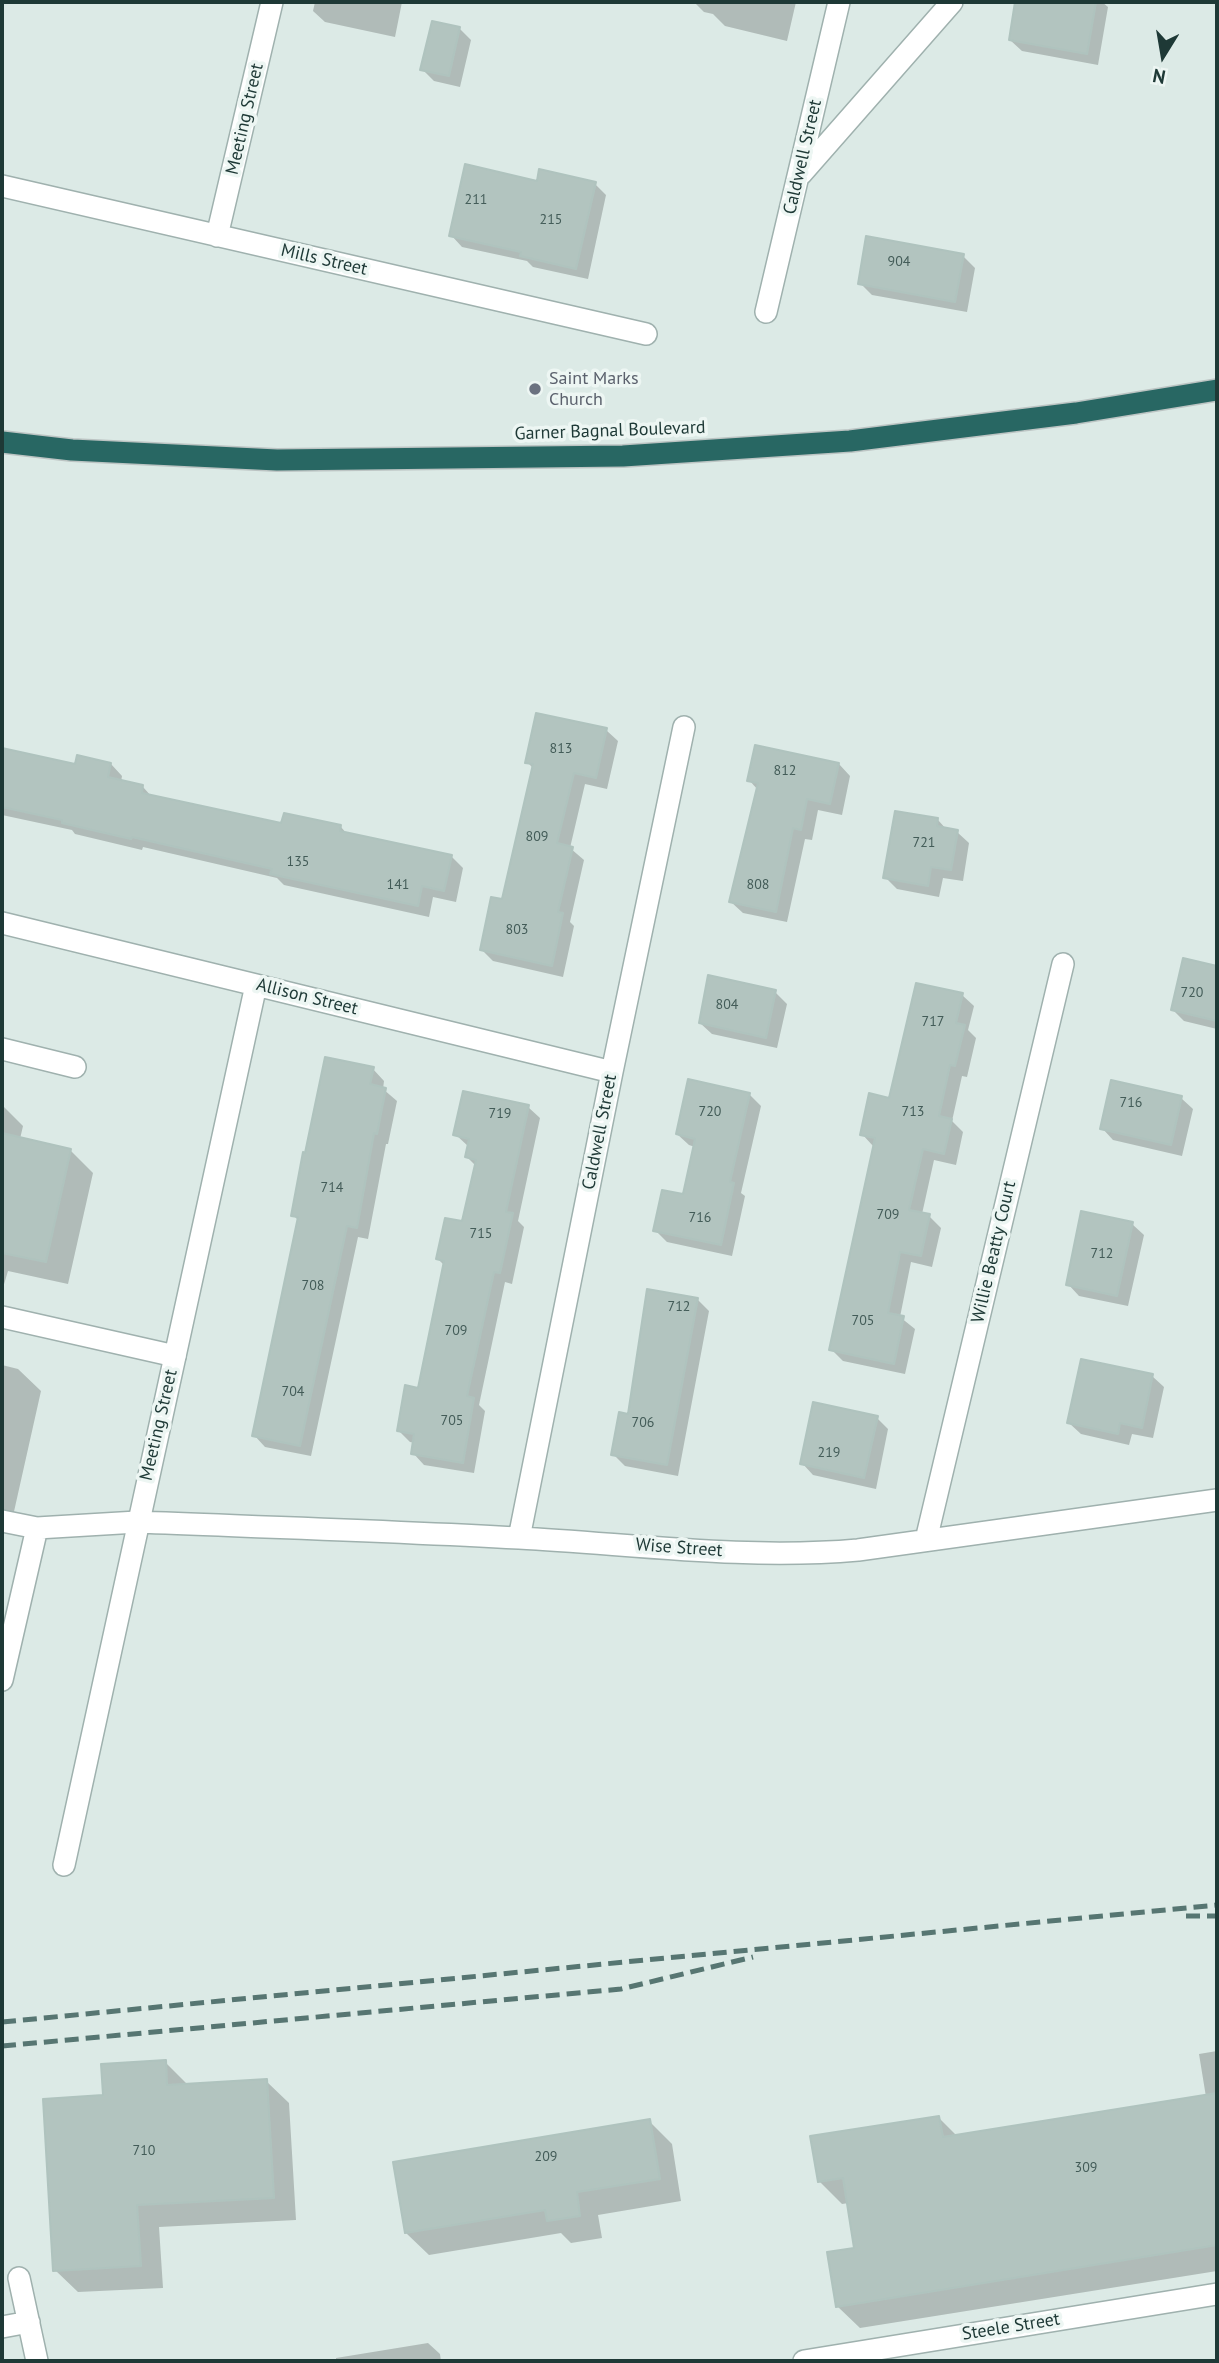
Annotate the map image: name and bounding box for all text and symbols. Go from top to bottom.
north arrow [1128,21,1198,91]
street label: Meeting Street [222,61,268,177]
text: N [1151,64,1167,90]
street label: Caldwell Street [779,97,827,217]
house number: 211 [465,192,487,208]
house number: 215 [540,212,562,228]
street label: Mills Street [279,240,369,280]
house number: 904 [888,254,910,270]
place label: Saint Marks Church [549,368,639,410]
marker: Saint Marks Church [527,381,543,397]
street label: Garner Bagnal Boulevard [514,417,706,445]
house number: 813 [550,741,572,757]
house number: 812 [774,763,796,779]
house number: 809 [526,829,548,845]
house number: 721 [913,835,935,851]
house number: 135 [287,854,309,870]
house number: 141 [387,877,409,893]
house number: 808 [747,877,769,893]
house number: 803 [506,922,528,938]
street label: Allison Street [254,974,360,1020]
house number: 720 [1181,985,1203,1001]
house number: 804 [716,997,738,1013]
house number: 717 [922,1014,944,1030]
street label: Caldwell Street [578,1072,622,1192]
house number: 716 [1120,1095,1142,1111]
house number: 720 [699,1104,721,1120]
house number: 713 [902,1104,924,1120]
house number: 719 [489,1106,511,1122]
street label: Willie Beatty Court [967,1179,1021,1325]
house number: 714 [321,1180,343,1196]
house number: 709 [877,1207,899,1223]
house number: 716 [689,1210,711,1226]
house number: 715 [470,1226,492,1242]
house number: 712 [1091,1246,1113,1262]
house number: 708 [302,1278,324,1294]
house number: 712 [668,1299,690,1315]
house number: 705 [852,1313,874,1329]
house number: 709 [445,1323,467,1339]
street label: Meeting Street [136,1367,182,1483]
house number: 704 [282,1384,304,1400]
house number: 705 [441,1413,463,1429]
house number: 706 [632,1415,654,1431]
house number: 219 [818,1445,840,1461]
street label: Wise Street [635,1534,723,1562]
house number: 710 [133,2143,155,2159]
house number: 209 [535,2149,557,2165]
house number: 309 [1075,2160,1097,2176]
street label: Steele Street [961,2309,1061,2345]

